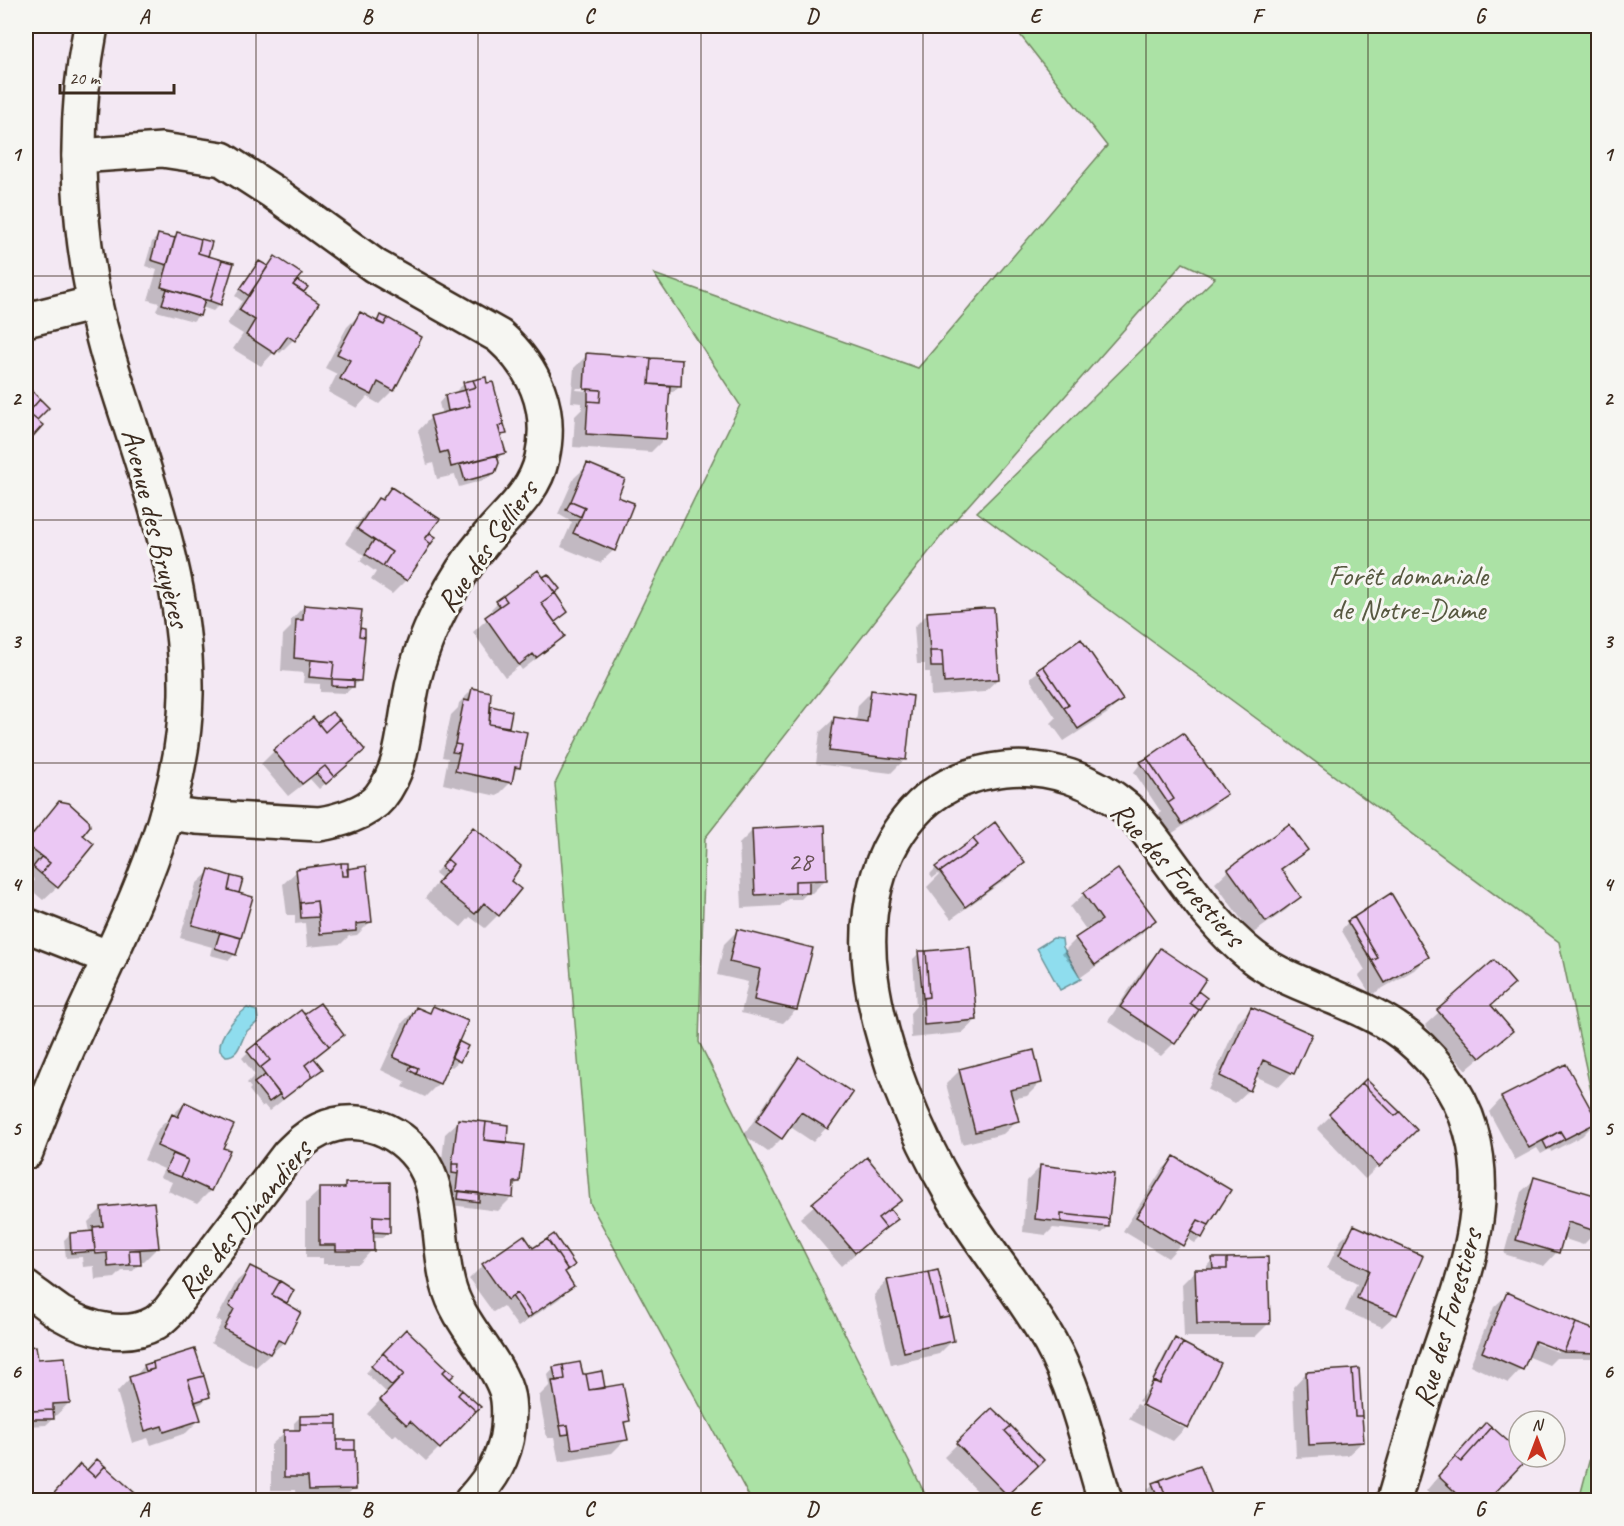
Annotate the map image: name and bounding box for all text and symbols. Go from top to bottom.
text: A [139,4,151,29]
text: B [362,4,374,29]
text: C [584,4,596,29]
text: D [806,4,820,29]
text: E [1030,4,1044,29]
text: F [1252,4,1266,29]
text: G [1475,4,1488,29]
scale bar [60,57,174,95]
text: 20 m [69,67,102,89]
text: 1 [12,142,23,167]
text: 1 [1604,142,1615,167]
text: 2 [12,386,23,411]
text: 2 [1604,386,1615,411]
street label: Avenue des Bruyères [113,425,200,634]
street label: Rue des Selliers [428,470,548,619]
park label: Forêt domaniale de Notre-Dame [1328,556,1490,628]
text: 3 [12,629,23,654]
text: 3 [1604,629,1615,654]
street label: Rue des Forestiers [1103,793,1255,957]
house number: 28 [788,844,815,878]
text: 4 [12,872,24,897]
text: 4 [1604,872,1616,897]
text: 5 [12,1116,23,1141]
text: 5 [1604,1116,1615,1141]
street label: Rue des Dinandiers [169,1130,321,1306]
street label: Rue des Forestiers [1404,1222,1491,1411]
text: 6 [11,1359,22,1384]
text: 6 [1603,1359,1614,1384]
north arrow [1507,1409,1567,1469]
text: N [1532,1415,1545,1435]
text: A [139,1497,151,1522]
text: B [362,1497,374,1522]
text: C [584,1497,596,1522]
text: D [806,1497,820,1522]
text: E [1030,1497,1044,1522]
text: F [1252,1497,1266,1522]
text: G [1475,1497,1488,1522]

